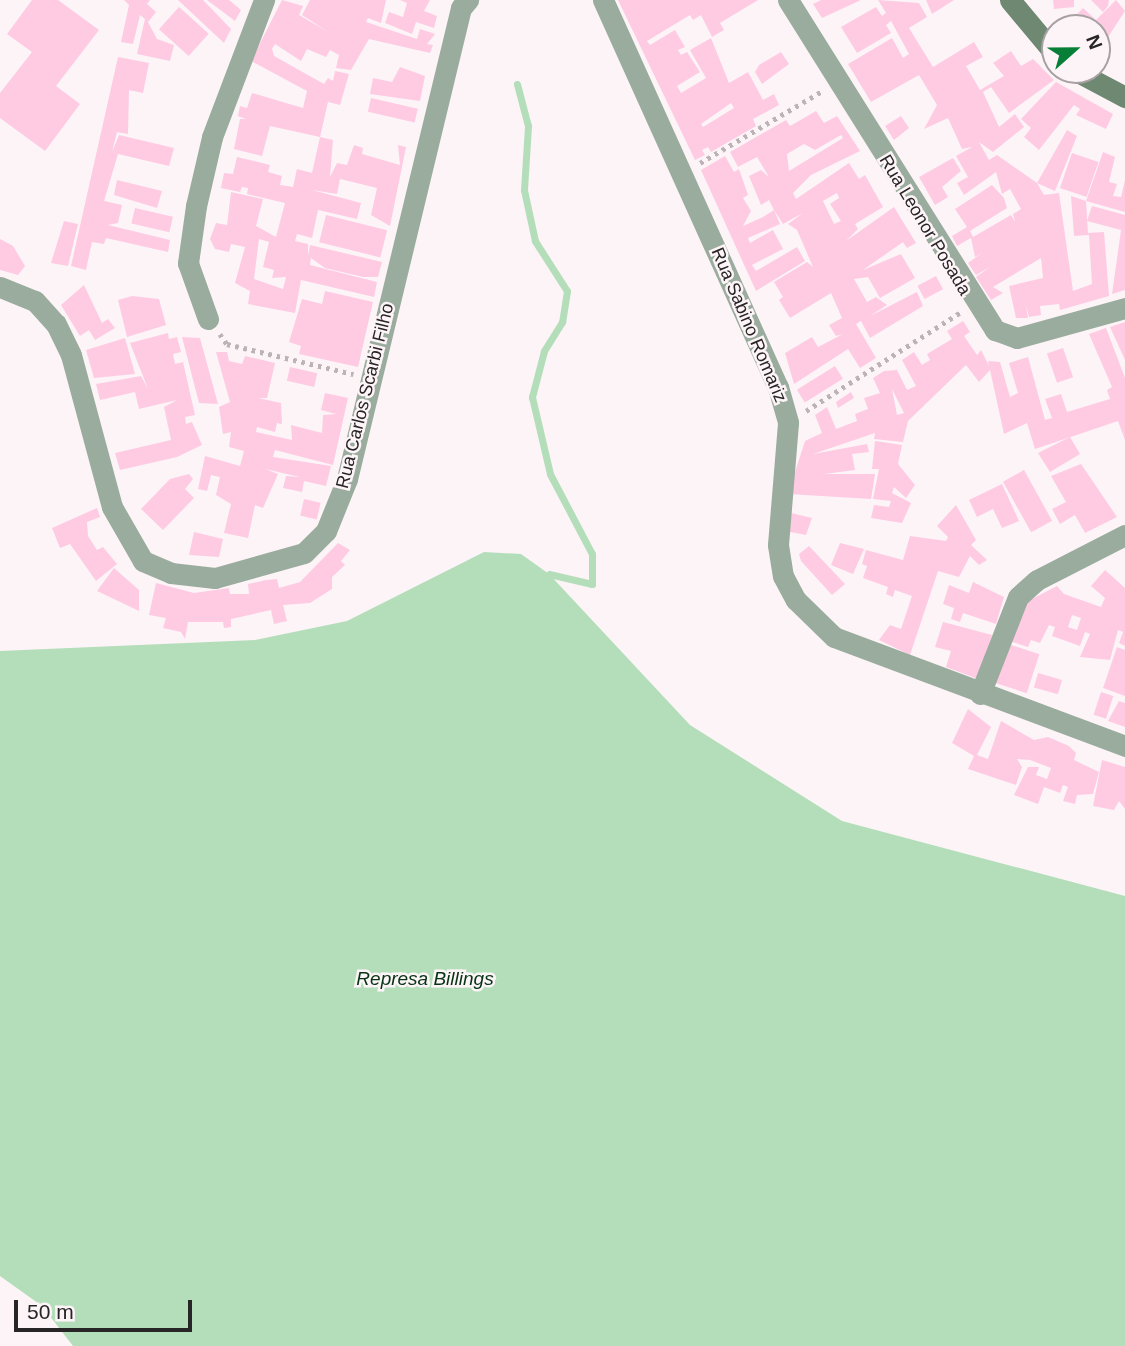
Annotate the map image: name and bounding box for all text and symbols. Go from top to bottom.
north arrow [1041,14,1111,84]
text: N [1082,32,1106,52]
street label: Rua Leonor Posada [875,151,975,299]
street label: Rua Sabino Romariz [707,244,791,406]
street label: Rua Carlos Scarbi Filho [332,301,398,491]
water label: Represa Billings [356,968,494,990]
scale bar [18,1286,196,1330]
text: 50 m [27,1300,74,1323]

